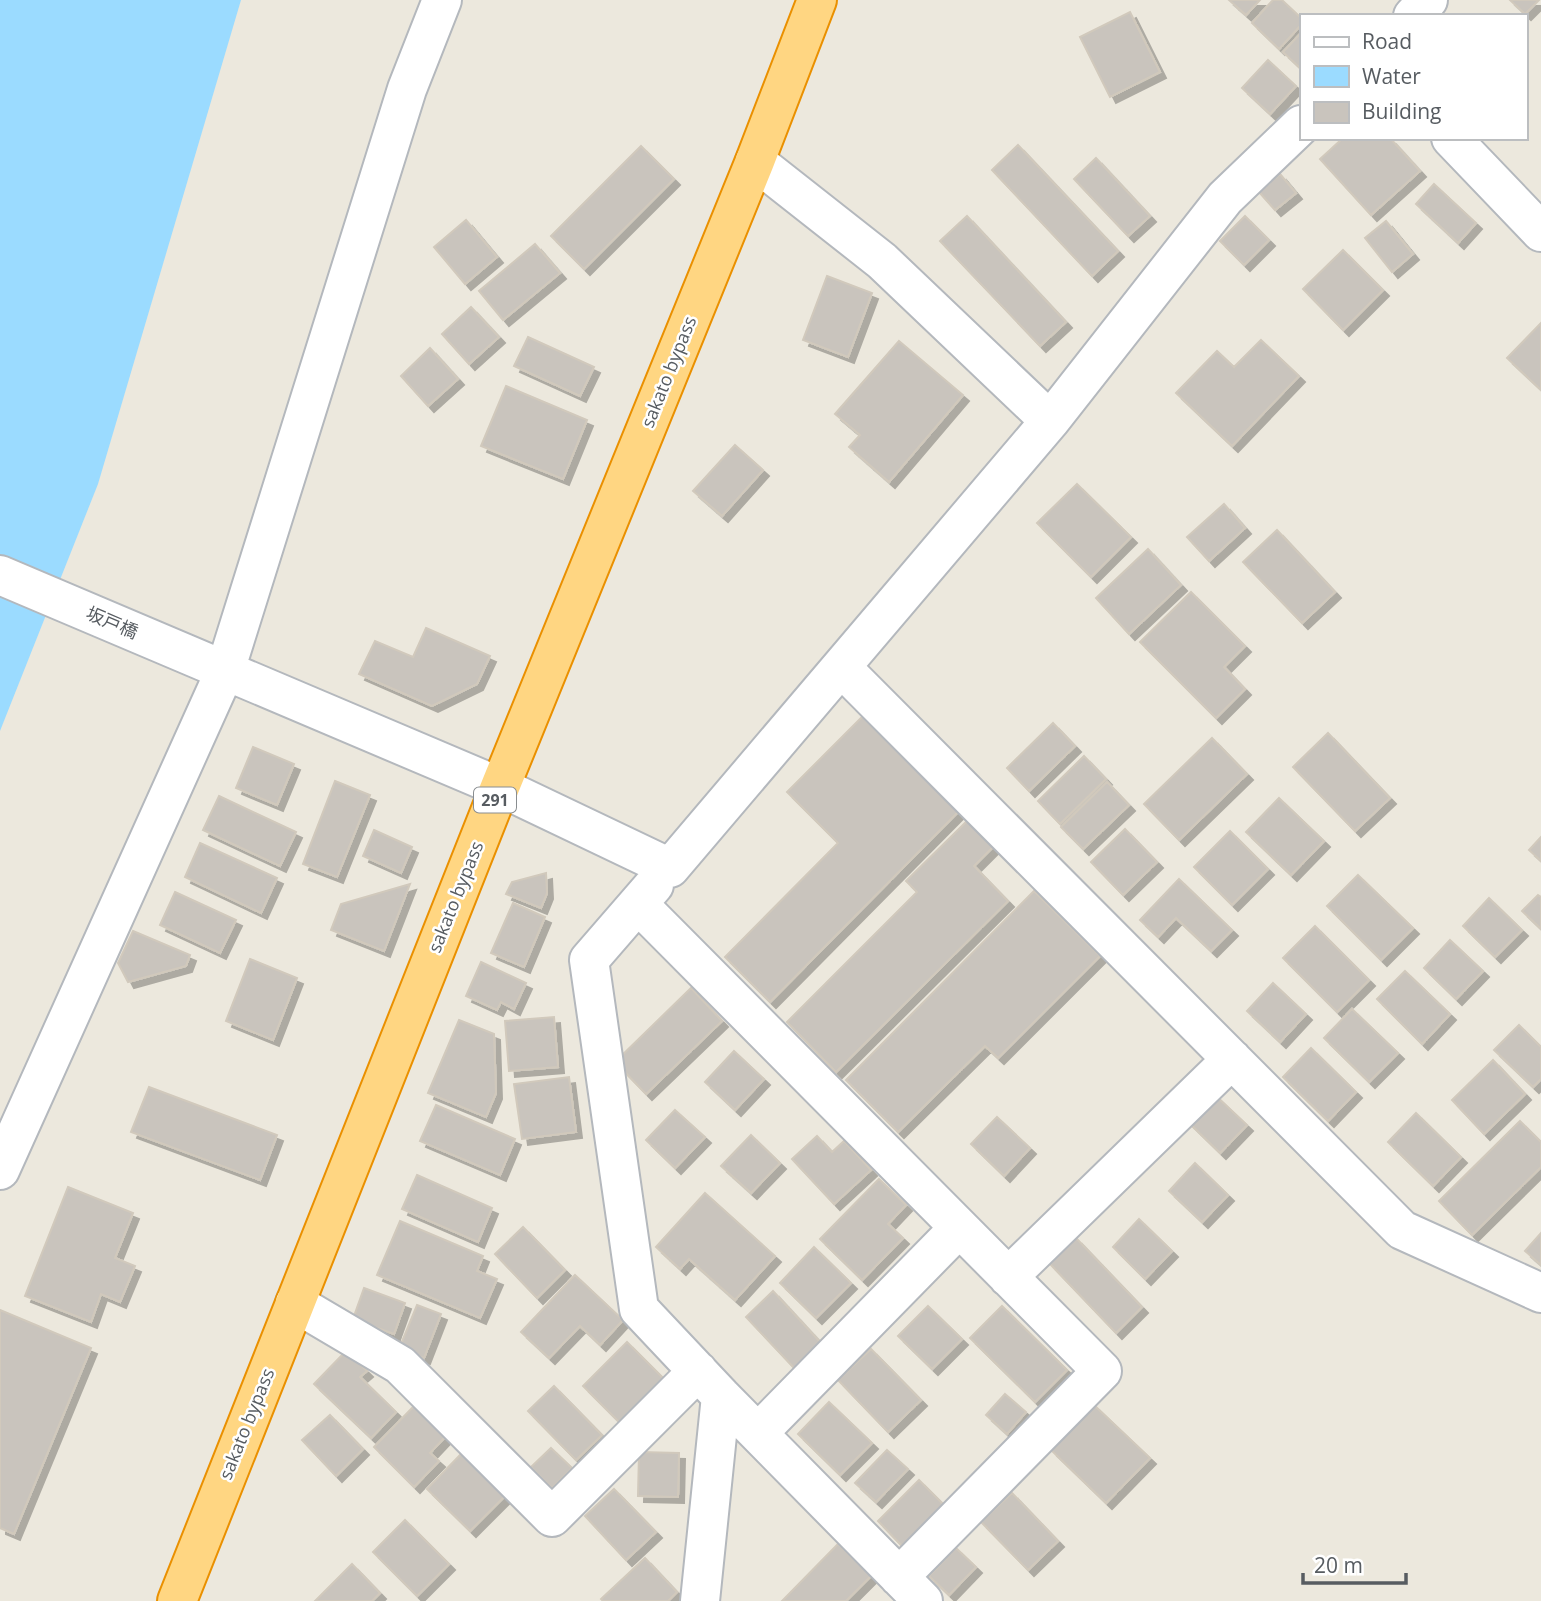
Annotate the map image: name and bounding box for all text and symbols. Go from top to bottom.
legend [1300,14,1527,140]
text: Road [1362,27,1412,55]
text: Water [1362,62,1421,90]
text: Building [1362,97,1441,125]
street label: sakato bypass [635,312,701,431]
street label: 坂戸橋 [83,600,142,644]
road number: 291 [474,788,516,813]
street label: sakato bypass [422,837,488,956]
street label: sakato bypass [213,1364,279,1483]
scale bar [1303,1542,1406,1586]
text: 20 m [1314,1551,1363,1579]

